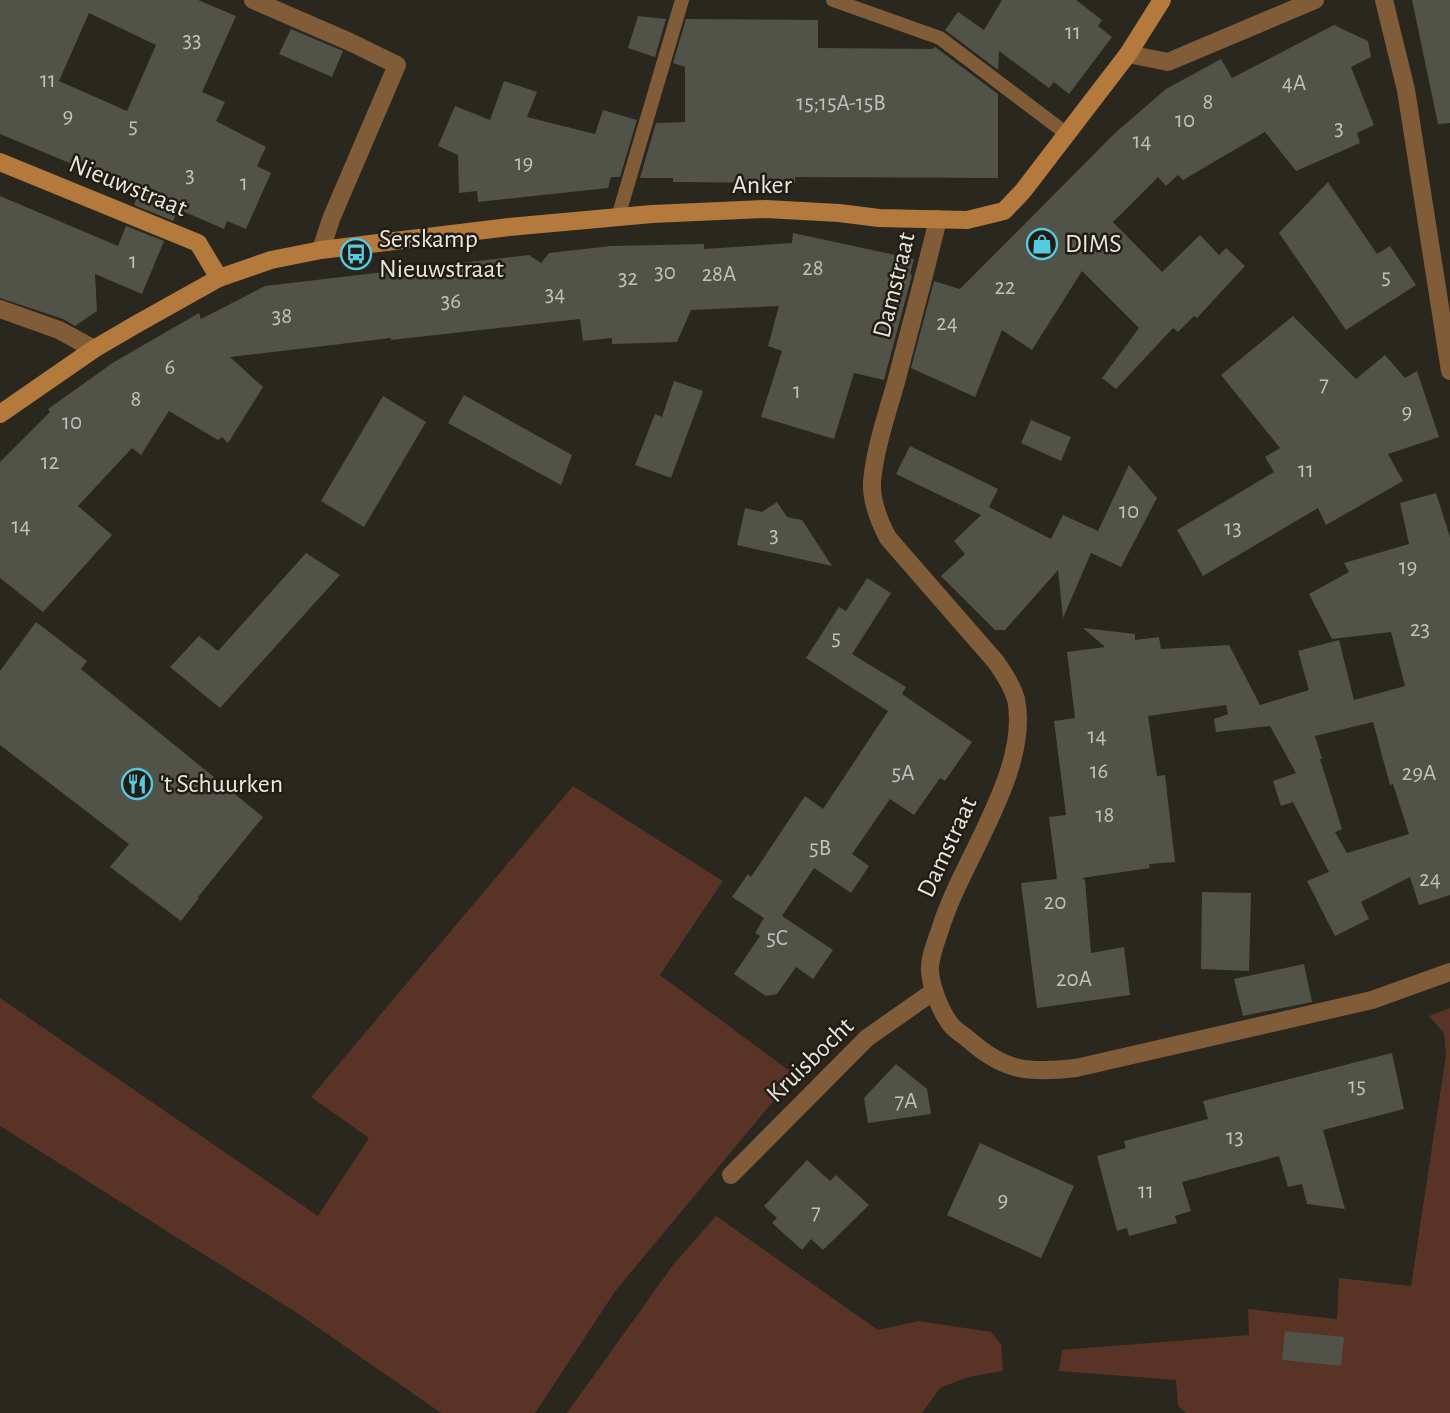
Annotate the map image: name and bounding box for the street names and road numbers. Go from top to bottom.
street label: Nieuwstraat [65,151,191,221]
street label: Anker [732,172,793,198]
street label: Damstraat [868,230,920,340]
street label: Damstraat [912,793,982,901]
street label: Kruisbocht [762,1013,858,1107]

